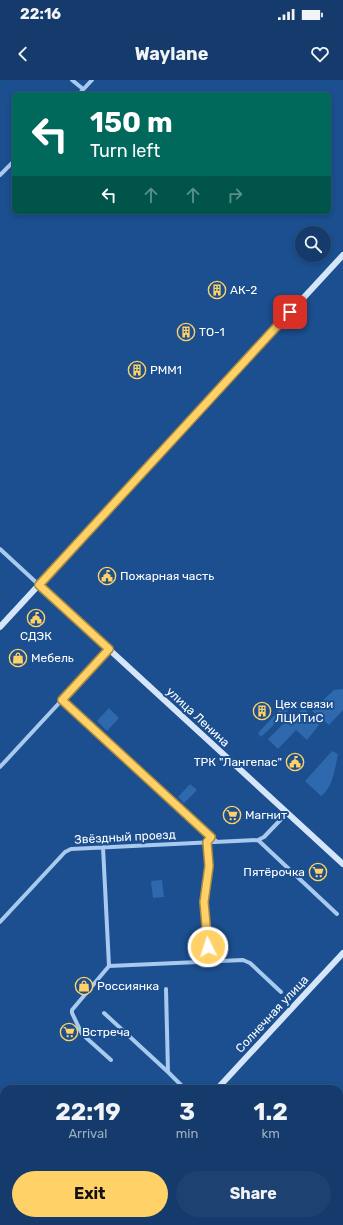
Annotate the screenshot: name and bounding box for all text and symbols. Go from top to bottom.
text: 22:16 [20,5,61,23]
icon: back [12,43,34,65]
text: Waylane [135,43,208,65]
icon: heart [309,43,331,65]
text: 150 m [90,106,173,139]
icon: left [24,108,76,160]
text: Turn left [90,140,160,162]
icon: left [98,184,120,206]
icon: ahead [140,184,162,206]
icon: ahead [182,184,204,206]
icon: right [224,184,246,206]
map controls [295,226,331,262]
button: search [295,226,331,262]
building icon: АК-2 [207,280,227,300]
place label: АК-2 [230,283,257,297]
pin [273,295,307,329]
icon: arrive [279,301,301,323]
building icon: ТО-1 [176,322,196,342]
place label: ТО-1 [199,325,225,339]
building icon: РММ1 [127,360,147,380]
place label: РММ1 [150,363,182,377]
public building icon: Пожарная часть [97,566,117,586]
place label: Пожарная часть [120,569,214,583]
public building icon: СДЭК [26,608,46,628]
place label: СДЭК [20,629,52,643]
shop icon: Мебель [8,648,28,668]
place label: Мебель [31,651,74,665]
street label: улица Ленина [164,684,232,750]
place label: Цех связи ЛЦИТиС [275,697,333,725]
building icon: Цех связи ЛЦИТиС [252,701,272,721]
public building icon: ТРК "Лангепас" [285,752,305,772]
place label: ТРК "Лангепас" [194,755,282,769]
supermarket icon: Магнит [222,805,242,825]
place label: Магнит [245,808,287,822]
street label: Звёздный проезд [74,827,176,847]
supermarket icon: Пятёрочка [308,862,328,882]
place label: Пятёрочка [243,865,305,879]
position arrow [187,926,229,968]
street label: Солнечная улица [233,973,311,1055]
shop icon: Россиянка [74,976,94,996]
place label: Россиянка [97,979,159,993]
supermarket icon: Встреча [59,1022,79,1042]
place label: Встреча [82,1025,130,1039]
text: 22:19 [55,1098,121,1126]
text: 3 [179,1098,195,1126]
text: 1.2 [254,1098,288,1126]
text: Arrival [68,1126,107,1141]
text: min [176,1126,198,1141]
text: km [262,1126,280,1141]
button: Exit [12,1171,168,1217]
button: Share [176,1171,331,1217]

